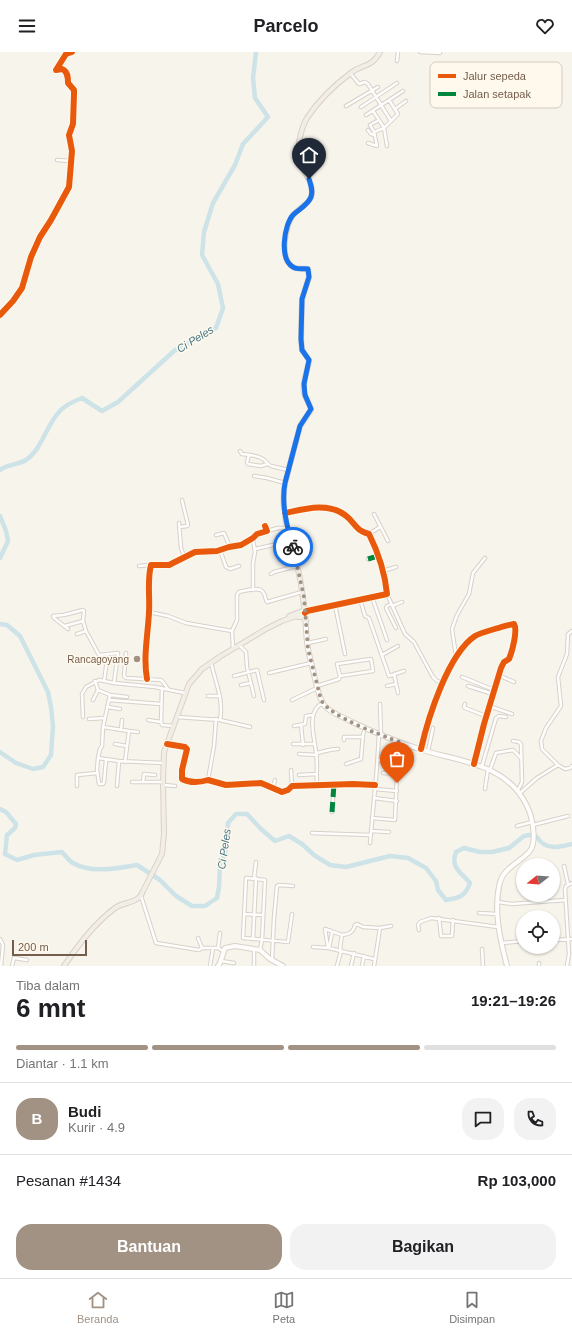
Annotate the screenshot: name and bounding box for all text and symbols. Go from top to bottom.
icon: menu [16,15,38,37]
icon: heart [534,15,556,37]
text: Parcelo [253,16,319,36]
legend [430,62,562,108]
text: Jalur sepeda [463,70,527,82]
text: Jalan setapak [463,88,531,100]
pin [292,138,326,179]
icon: home [298,144,320,166]
water label: Ci Peles [174,323,216,355]
courier [273,527,313,567]
icon: bike [282,536,304,558]
place label: Rancagoyang [67,654,129,665]
marker: Rancagoyang [132,654,142,664]
pin [380,742,414,783]
icon: bag [386,748,408,770]
water label: Ci Peles [215,827,233,870]
north arrow [516,858,560,902]
map controls [516,858,560,954]
button: locate [516,910,560,954]
scale bar [12,938,87,957]
text: 200 m [18,941,49,953]
text: Tiba dalam [16,978,80,993]
text: 19:21–19:26 [471,992,556,1009]
text: 6 mnt [16,993,85,1023]
text: Diantar · 1.1 km [16,1056,108,1071]
button: chat [462,1098,504,1140]
button: phone [514,1098,556,1140]
text: Budi [68,1103,101,1120]
text: B [32,1110,42,1127]
text: Kurir · 4.9 [68,1120,125,1135]
text: Pesanan #1434 [16,1172,121,1189]
text: Rp 103,000 [478,1172,556,1189]
button: Bantuan [16,1224,282,1270]
button: Bagikan [290,1224,556,1270]
tab: Beranda [77,1289,119,1325]
tab: Peta [273,1289,295,1325]
tab: Disimpan [449,1289,495,1325]

